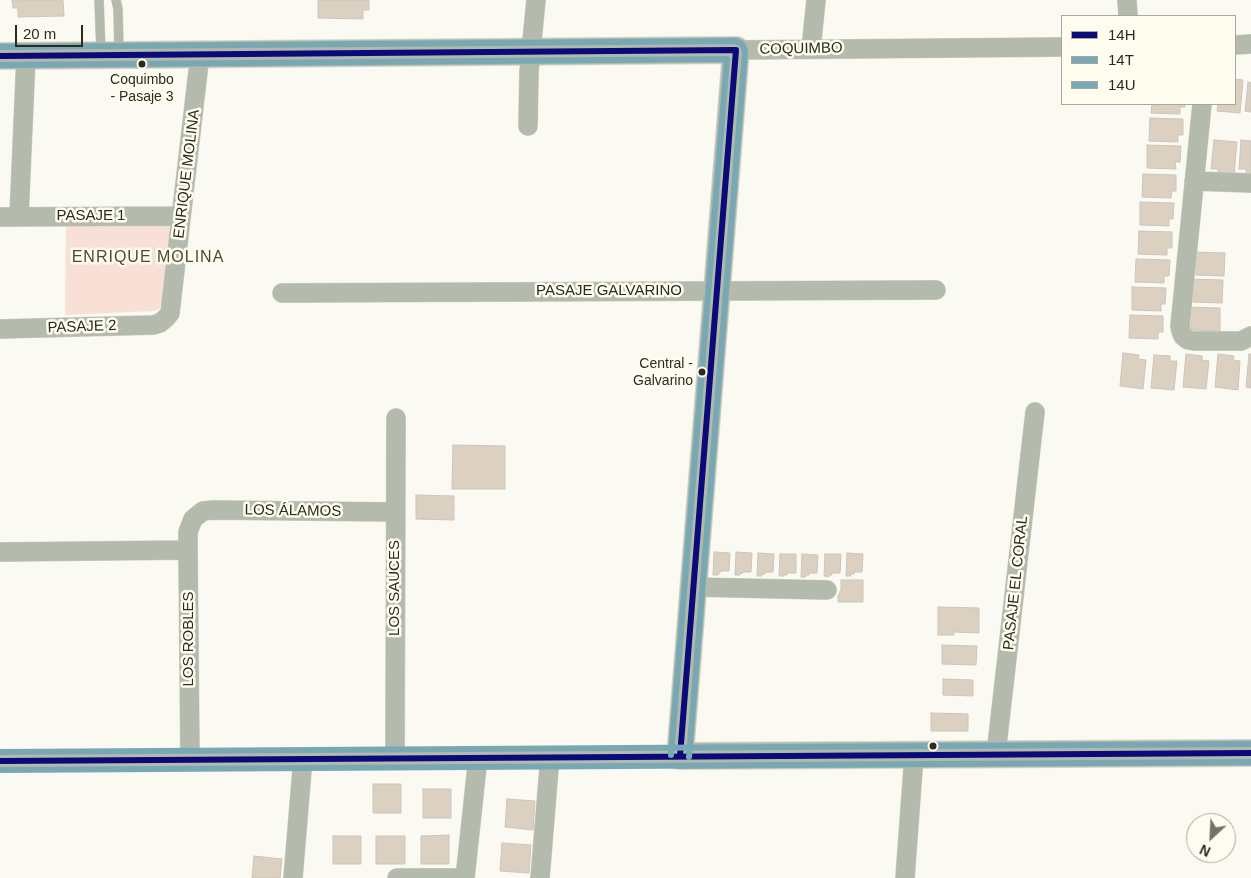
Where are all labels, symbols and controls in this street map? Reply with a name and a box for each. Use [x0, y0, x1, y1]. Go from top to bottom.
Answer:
scale bar [18, 15, 85, 47]
legend [1061, 15, 1236, 105]
text: 20 m [23, 25, 56, 42]
text: 14H [1108, 26, 1136, 43]
street label: COQUIMBO [759, 39, 843, 59]
text: 14T [1108, 51, 1134, 68]
marker: Coquimbo - Pasaje 3 [137, 59, 147, 69]
place label: Coquimbo - Pasaje 3 [110, 72, 174, 104]
text: 14U [1108, 76, 1136, 93]
street label: ENRIQUE MOLINA [170, 108, 204, 240]
street label: PASAJE 1 [57, 207, 125, 225]
district label: ENRIQUE MOLINA [70, 248, 226, 268]
street label: PASAJE GALVARINO [536, 282, 682, 300]
street label: PASAJE 2 [47, 317, 117, 337]
place label: Central - Galvarino [633, 356, 693, 388]
marker: Central - Galvarino [697, 367, 707, 377]
street label: LOS ÁLAMOS [244, 501, 342, 521]
street label: PASAJE EL CORAL [1000, 515, 1032, 651]
street label: LOS SAUCES [386, 540, 404, 636]
street label: LOS ROBLES [180, 591, 198, 687]
unlabelled marker [928, 741, 938, 751]
north arrow [1186, 813, 1236, 863]
text: N [1197, 841, 1213, 860]

